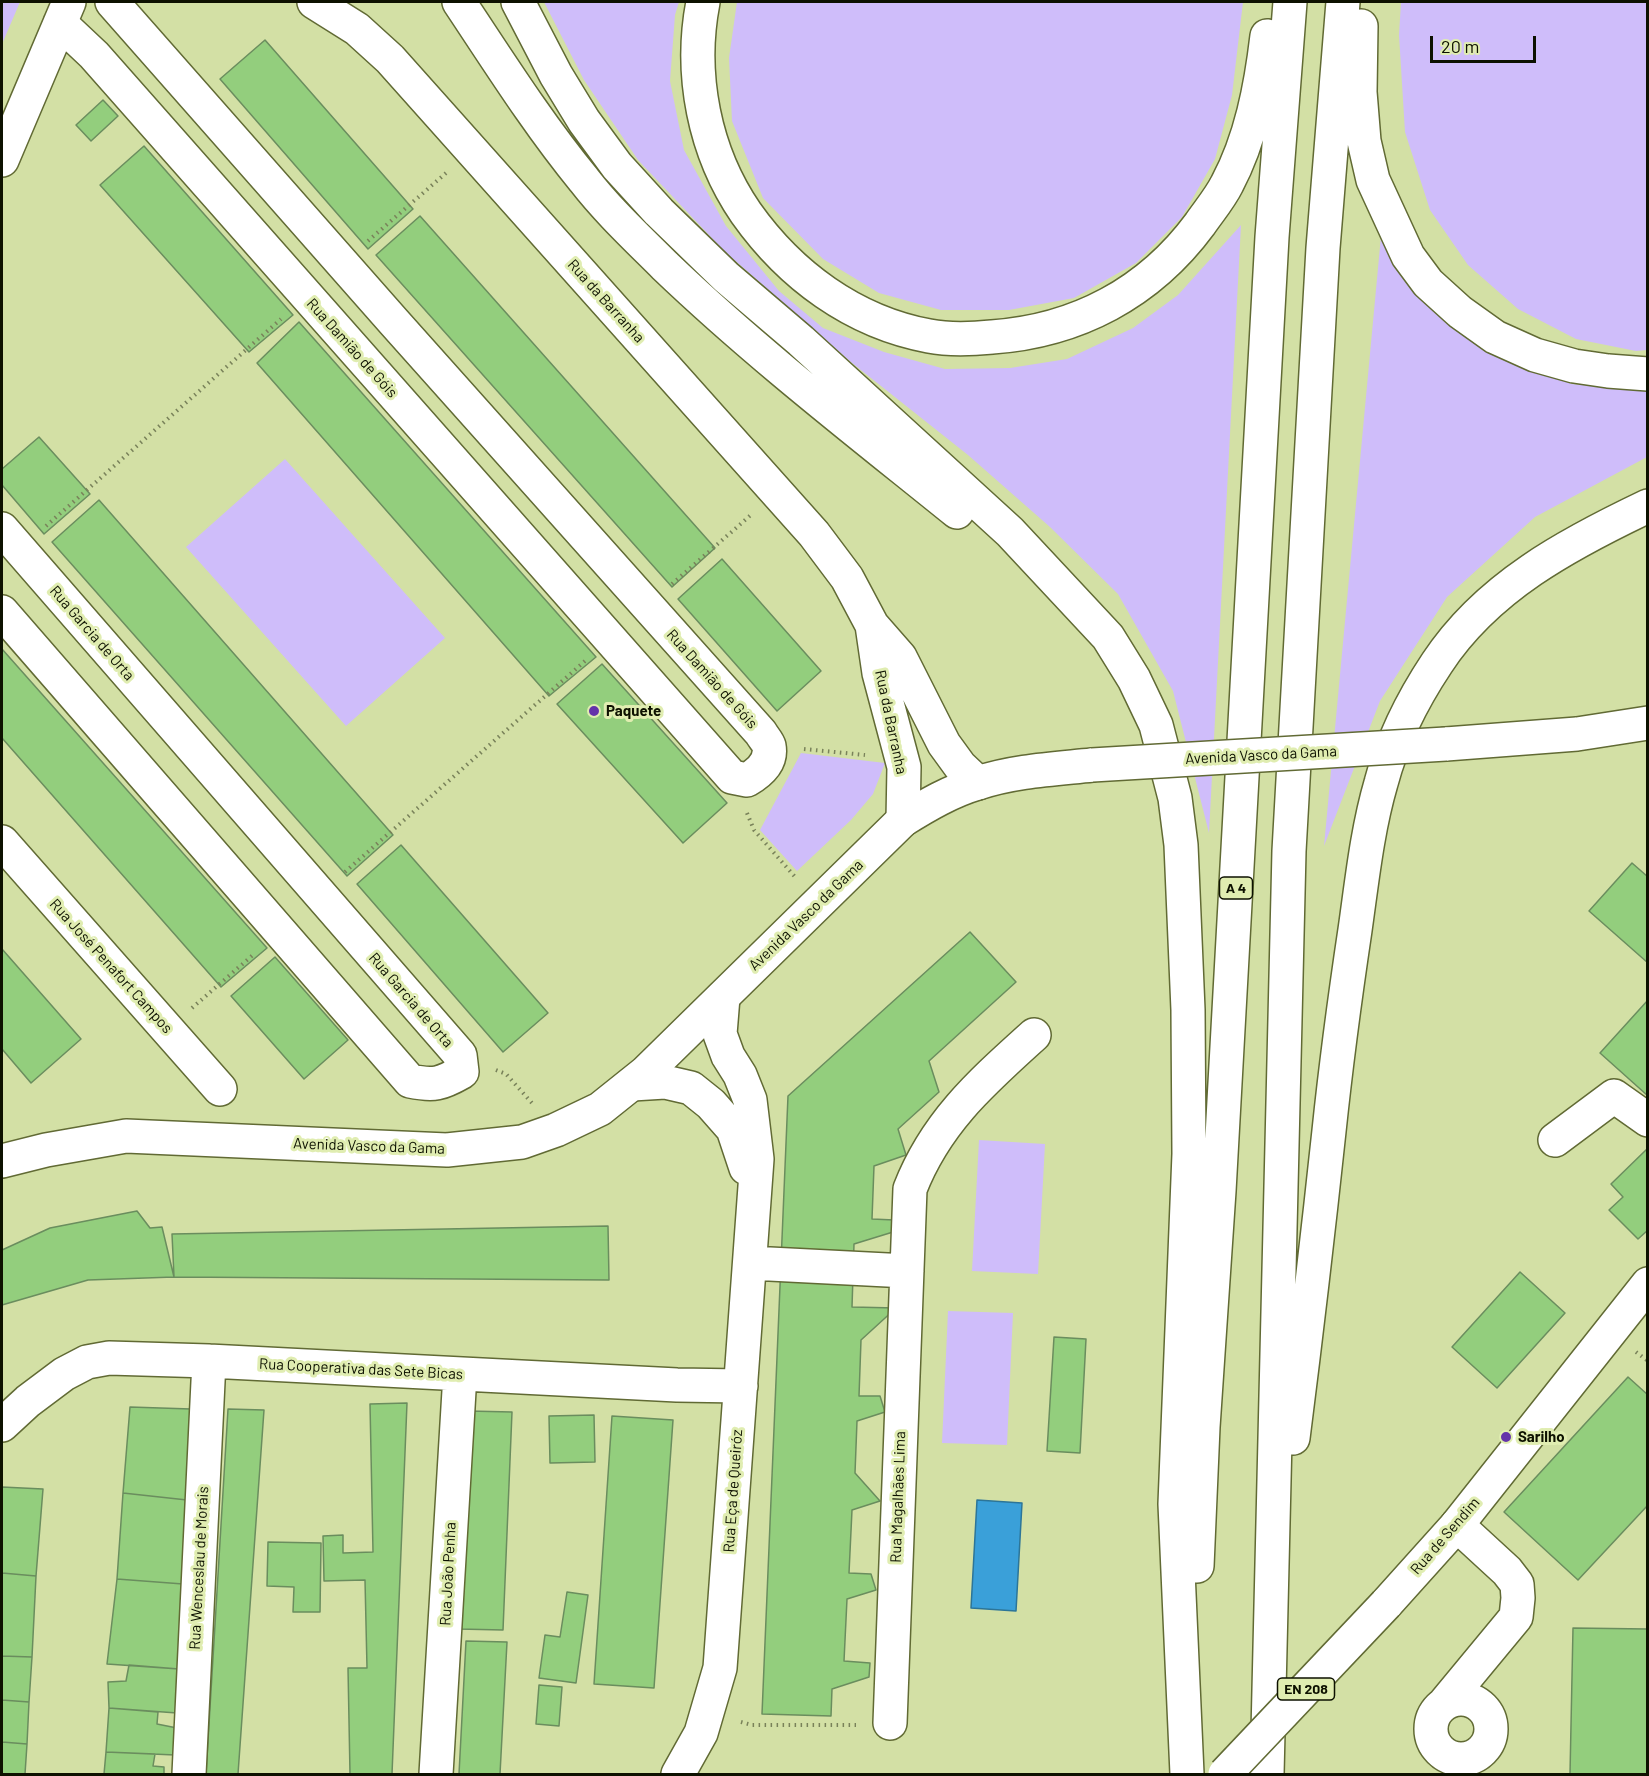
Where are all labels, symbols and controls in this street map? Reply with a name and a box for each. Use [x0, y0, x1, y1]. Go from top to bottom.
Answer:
scale bar [1433, 24, 1540, 62]
text: 20 m [1441, 35, 1479, 57]
street label: Rua da Barranha [564, 256, 648, 346]
street label: Rua Damião de Góis [303, 295, 401, 401]
street label: Rua Garcia de Orta [46, 582, 138, 684]
street label: Rua Damião de Góis [663, 626, 761, 732]
street label: Rua da Barranha [871, 668, 911, 776]
place label: Paquete [606, 702, 661, 720]
marker: Paquete [587, 704, 601, 718]
street label: Avenida Vasco da Gama [1185, 742, 1337, 768]
street label: Avenida Vasco da Gama [745, 856, 867, 974]
road number: A 4 [1220, 877, 1252, 899]
street label: Rua José Penafort Campos [46, 895, 176, 1037]
street label: Rua Garcia de Orta [365, 949, 457, 1051]
street label: Avenida Vasco da Gama [293, 1134, 445, 1158]
street label: Rua Cooperativa das Sete Bicas [259, 1355, 463, 1383]
place label: Sarilho [1518, 1428, 1565, 1446]
street label: Rua Eça de Queiróz [720, 1429, 746, 1553]
marker: Sarilho [1499, 1430, 1513, 1444]
street label: Rua Magalhães Lima [887, 1431, 909, 1563]
street label: Rua Wenceslau de Morais [186, 1486, 212, 1650]
street label: Rua de Sendim [1407, 1494, 1483, 1578]
street label: Rua João Penha [436, 1522, 460, 1626]
road number: EN 208 [1278, 1678, 1334, 1700]

